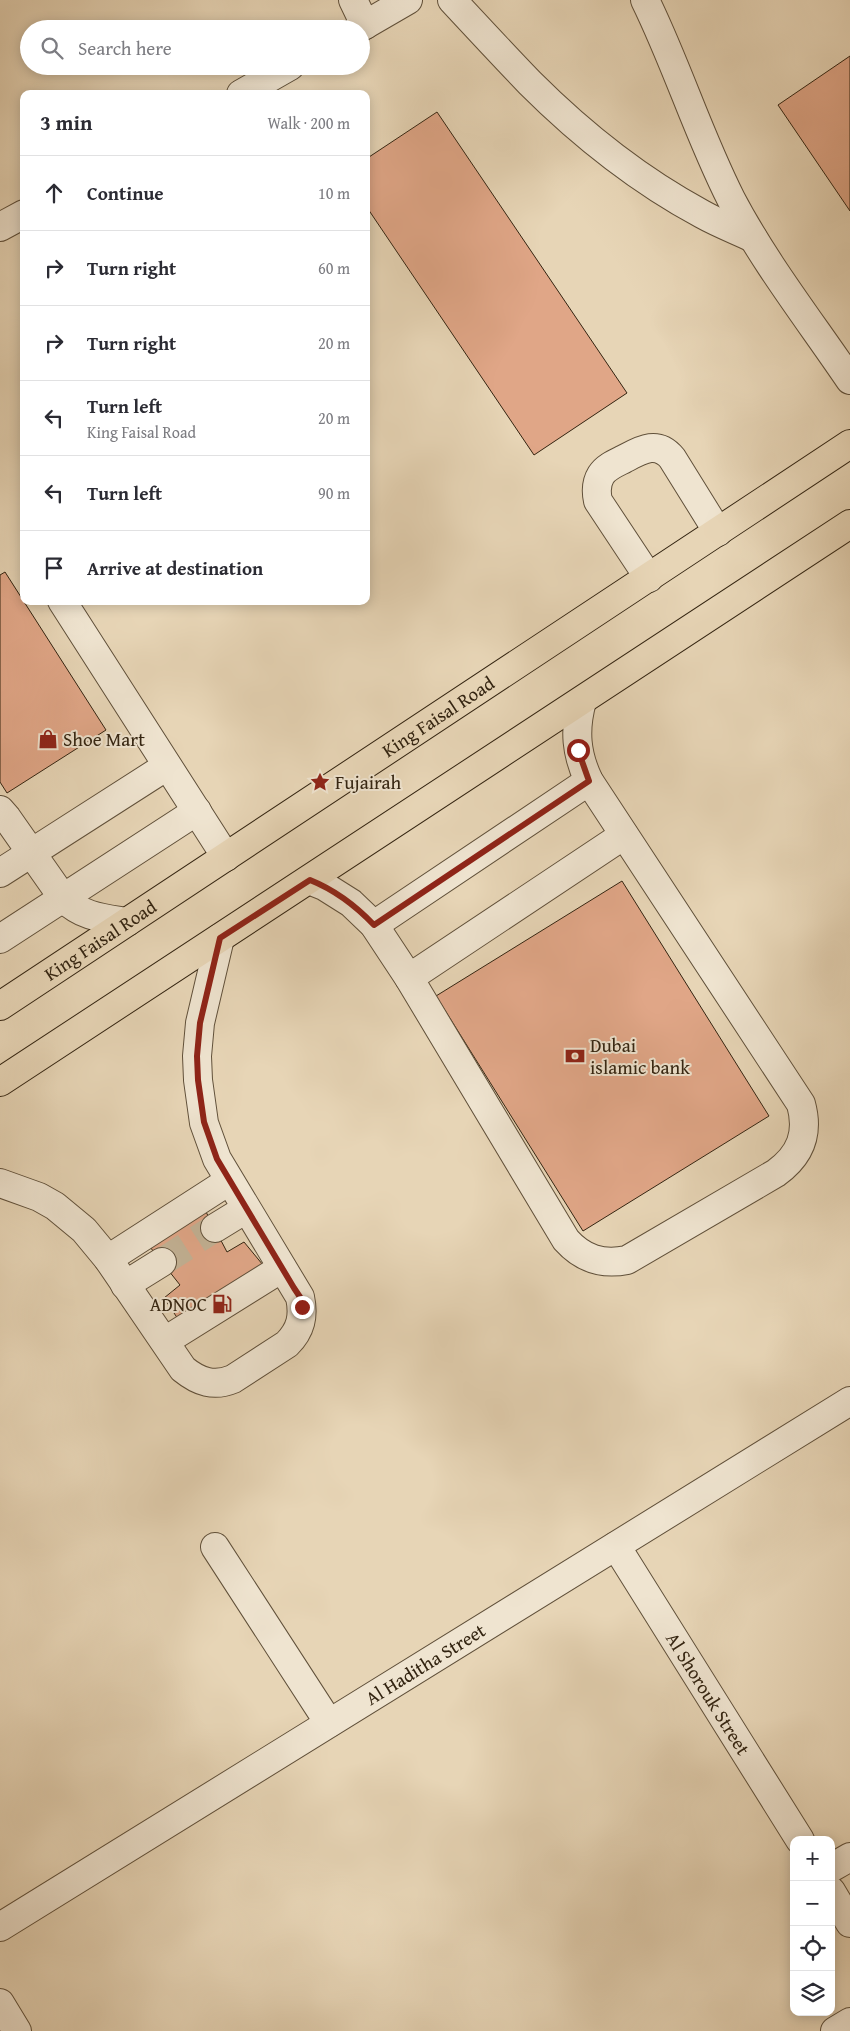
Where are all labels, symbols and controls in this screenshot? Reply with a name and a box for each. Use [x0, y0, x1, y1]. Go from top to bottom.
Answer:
search box [20, 20, 370, 75]
icon: search [38, 34, 66, 62]
text: Search here [78, 34, 172, 62]
text: 3 min [40, 107, 92, 138]
text: Walk · 200 m [267, 111, 350, 135]
icon: ahead [40, 179, 68, 207]
text: Continue [87, 179, 164, 207]
text: 10 m [318, 181, 350, 205]
icon: right [40, 254, 68, 282]
text: Turn right [87, 254, 176, 282]
text: 60 m [318, 256, 350, 280]
icon: right [40, 329, 68, 357]
text: Turn right [87, 329, 176, 357]
text: 20 m [318, 331, 350, 355]
text: Turn left [87, 392, 162, 420]
icon: left [40, 404, 68, 432]
text: 20 m [318, 406, 350, 430]
text: King Faisal Road [87, 420, 196, 444]
icon: left [40, 479, 68, 507]
text: Turn left [87, 479, 162, 507]
text: 90 m [318, 481, 350, 505]
icon: arrive [40, 554, 68, 582]
text: Arrive at destination [87, 554, 263, 582]
street label: King Faisal Road [376, 669, 500, 764]
place label: Shoe Mart [63, 725, 145, 753]
shop icon: Shoe Mart [37, 728, 59, 750]
route start [567, 739, 590, 762]
place label: Fujairah [335, 768, 402, 796]
place icon: Fujairah [309, 771, 331, 793]
street label: King Faisal Road [38, 892, 163, 987]
place label: Dubai islamic bank [590, 1031, 690, 1081]
bank icon: Dubai islamic bank [564, 1045, 586, 1067]
place label: ADNOC [150, 1290, 207, 1318]
fuel station icon: ADNOC [211, 1293, 233, 1315]
route end [291, 1296, 314, 1319]
street label: Al Haditha Street [360, 1616, 491, 1712]
street label: Al Shorouk Street [659, 1627, 758, 1761]
map controls [790, 1836, 835, 2016]
button: + [790, 1836, 835, 1881]
button: − [790, 1881, 835, 1926]
button: locate [790, 1926, 835, 1971]
button: layers [790, 1971, 835, 2016]

